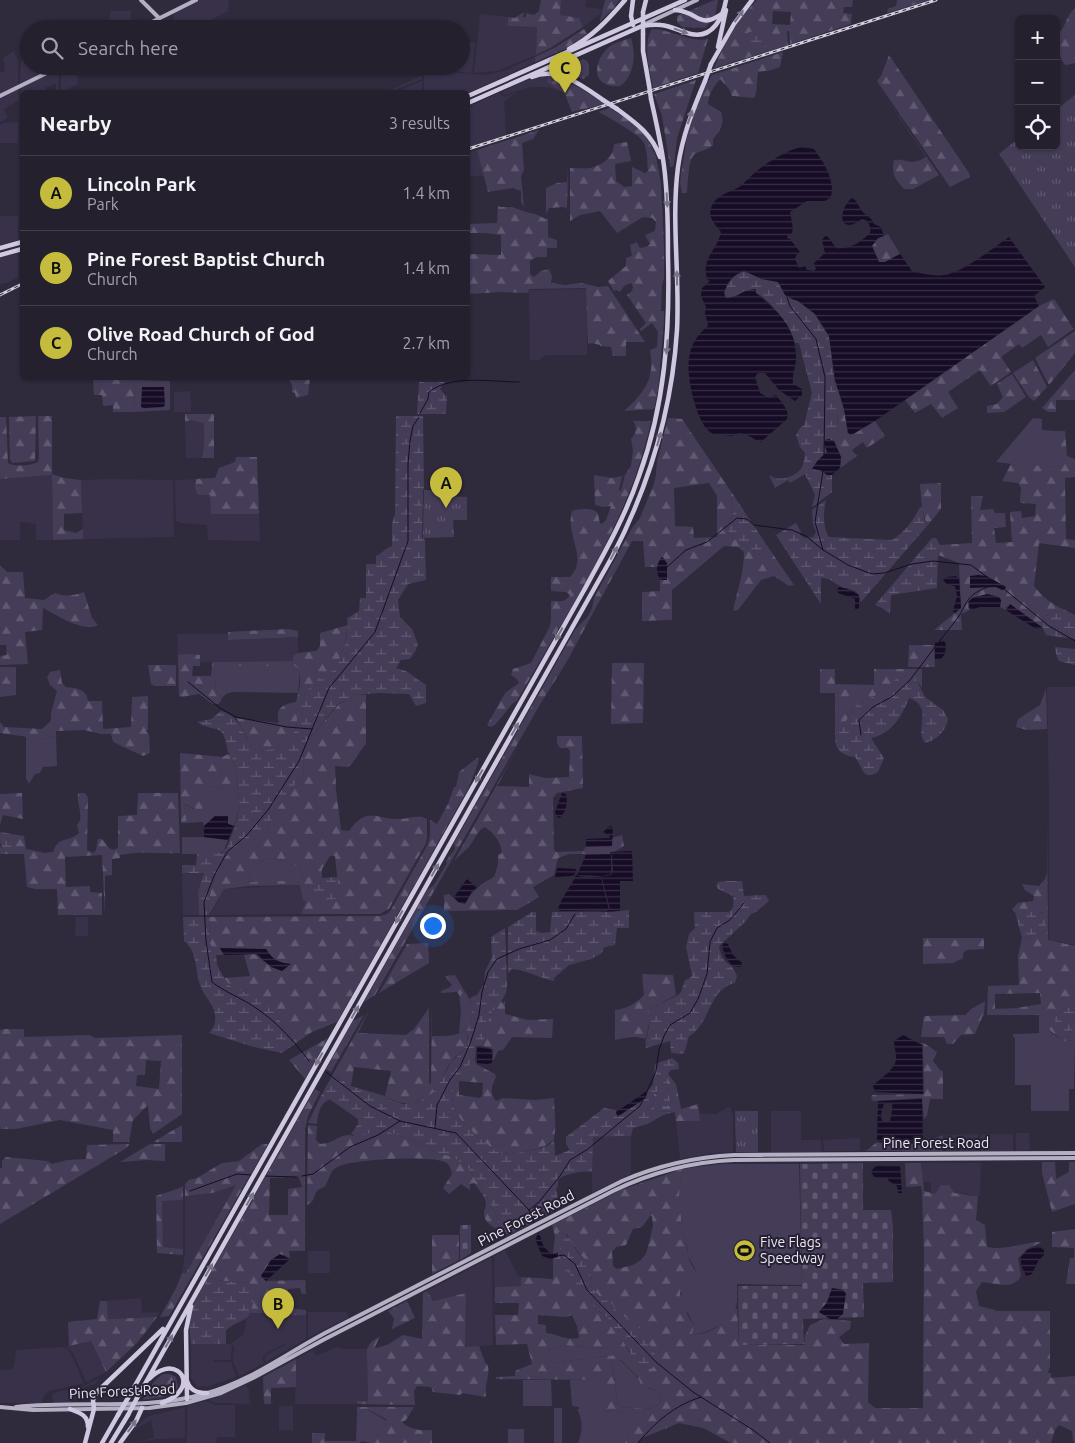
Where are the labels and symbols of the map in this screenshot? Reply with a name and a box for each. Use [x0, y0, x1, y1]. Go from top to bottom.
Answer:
one-way arrow [734, 9, 744, 23]
one-way arrow [674, 28, 689, 35]
pin: C [549, 52, 581, 93]
one-way arrow [687, 110, 694, 125]
one-way arrow [663, 193, 671, 209]
one-way arrow [673, 270, 681, 286]
one-way arrow [663, 339, 671, 355]
one-way arrow [655, 432, 663, 447]
pin: A [430, 467, 462, 508]
one-way arrow [610, 546, 618, 560]
one-way arrow [554, 628, 563, 641]
one-way arrow [511, 721, 519, 736]
one-way arrow [475, 768, 483, 783]
one-way arrow [431, 864, 440, 877]
one-way arrow [395, 910, 403, 925]
your location [420, 913, 446, 939]
one-way arrow [351, 1005, 360, 1018]
one-way arrow [315, 1051, 323, 1066]
street label: Pine Forest Road [883, 1135, 989, 1151]
street label: Pine Forest Road [475, 1187, 577, 1249]
one-way arrow [245, 1192, 254, 1206]
place label: Five Flags Speedway [760, 1234, 824, 1266]
sports icon: Five Flags Speedway [732, 1238, 756, 1262]
one-way arrow [205, 1264, 214, 1277]
pin: B [262, 1288, 294, 1329]
one-way arrow [164, 1335, 173, 1348]
street label: Pine Forest Road [68, 1380, 176, 1402]
one-way arrow [127, 1420, 137, 1433]

